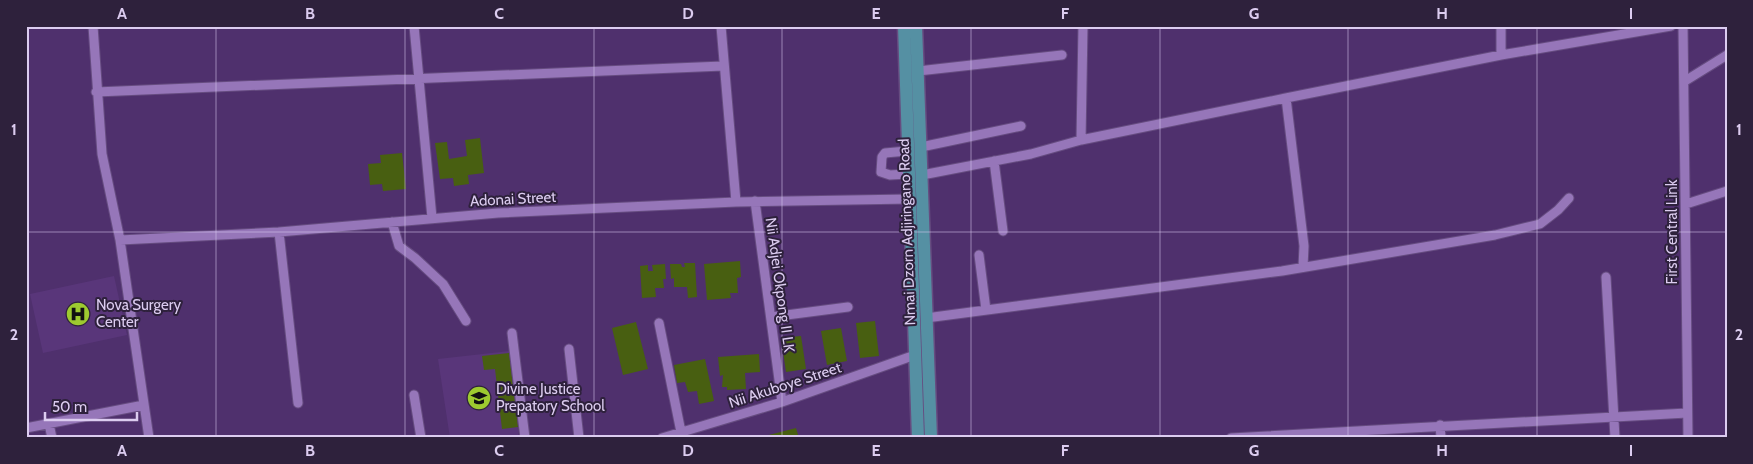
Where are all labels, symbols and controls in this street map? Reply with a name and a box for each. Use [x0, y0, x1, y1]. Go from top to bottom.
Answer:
text: A [117, 4, 127, 23]
text: B [305, 4, 315, 23]
text: C [494, 4, 504, 23]
text: D [682, 4, 694, 23]
text: E [871, 4, 881, 23]
text: F [1061, 4, 1070, 23]
text: G [1249, 4, 1259, 23]
text: H [1436, 4, 1448, 23]
text: I [1629, 4, 1633, 23]
text: 1 [11, 120, 17, 139]
text: 1 [1736, 120, 1742, 139]
street label: Nmai Dzorn Adjiringano Road [895, 138, 919, 326]
street label: First Central Link [1663, 179, 1681, 284]
street label: Adonai Street [469, 188, 557, 210]
street label: Nii Adjei Okpong II LK [762, 216, 798, 354]
place label: Nova Surgery Center [96, 296, 181, 331]
hospital icon: Nova Surgery Center [65, 301, 91, 327]
text: 2 [10, 325, 18, 344]
text: 2 [1735, 325, 1743, 344]
street label: Nii Akuboye Street [726, 358, 844, 412]
place label: Divine Justice Prepatory School [496, 380, 605, 415]
school or university icon: Divine Justice Prepatory School [466, 385, 492, 411]
scale bar [45, 389, 138, 421]
text: 50 m [52, 398, 87, 416]
text: A [117, 441, 127, 460]
text: B [305, 441, 315, 460]
text: C [494, 441, 504, 460]
text: D [682, 441, 694, 460]
text: E [871, 441, 881, 460]
text: F [1061, 441, 1070, 460]
text: G [1249, 441, 1259, 460]
text: H [1436, 441, 1448, 460]
text: I [1629, 441, 1633, 460]

